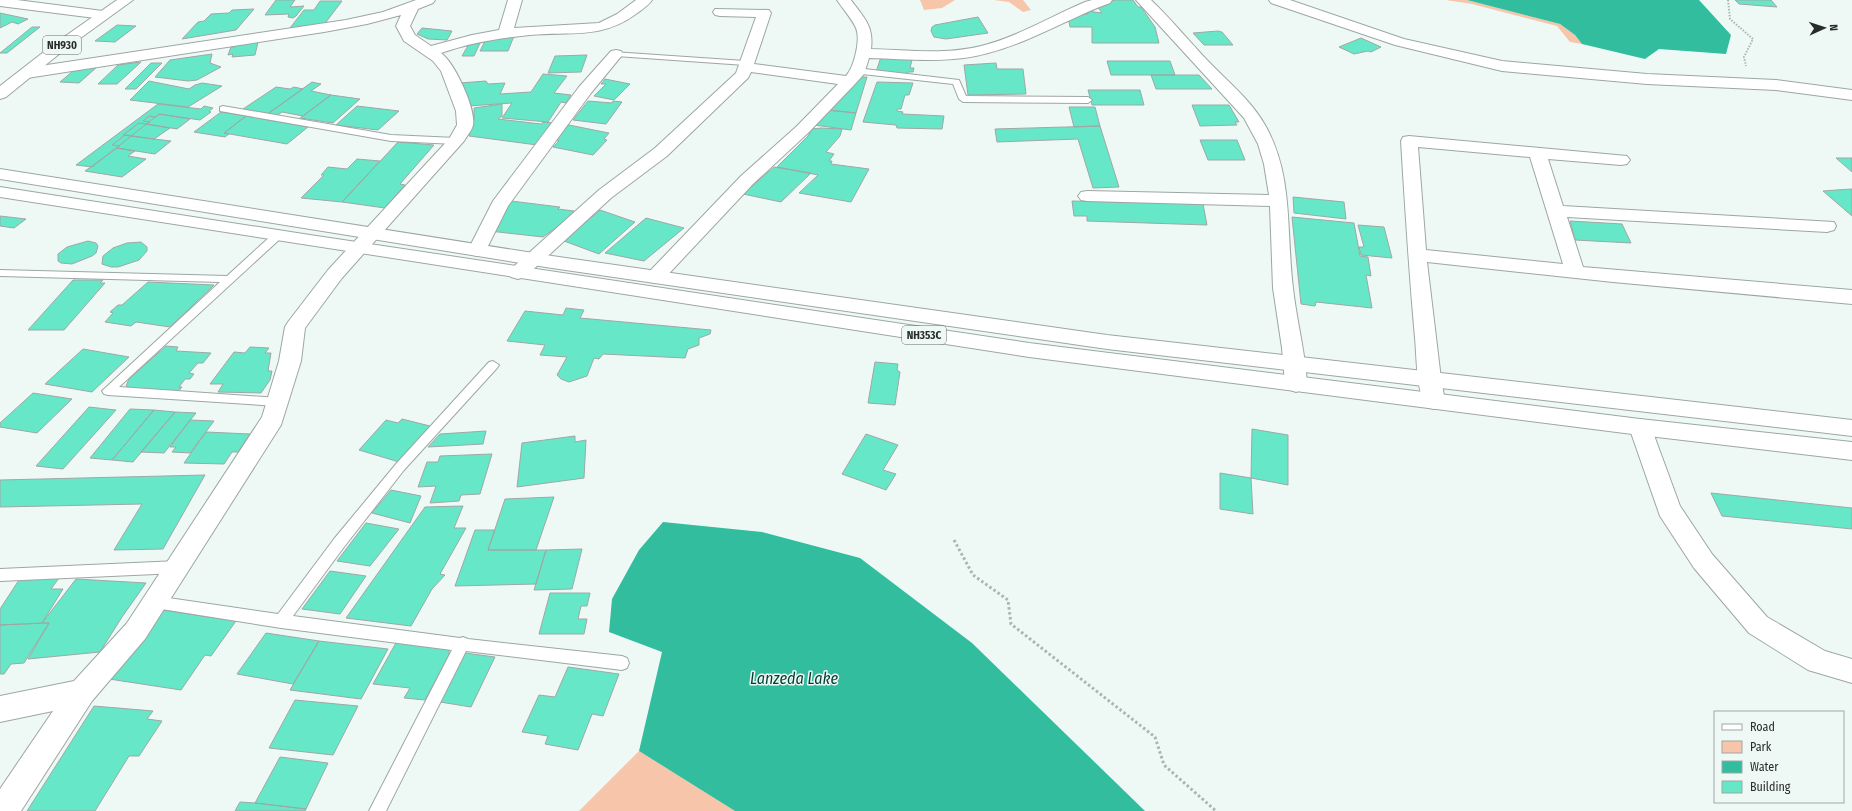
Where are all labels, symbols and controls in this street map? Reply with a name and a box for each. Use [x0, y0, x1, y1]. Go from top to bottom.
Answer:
north arrow [1804, 8, 1844, 48]
text: N [1827, 24, 1840, 31]
road number: NH930 [43, 36, 81, 54]
road number: NH353C [902, 326, 946, 344]
water label: Lanzeda Lake [750, 669, 838, 688]
legend [1714, 711, 1844, 803]
text: Road [1750, 720, 1775, 734]
text: Park [1750, 740, 1772, 754]
text: Water [1750, 760, 1779, 774]
text: Building [1750, 780, 1791, 794]

